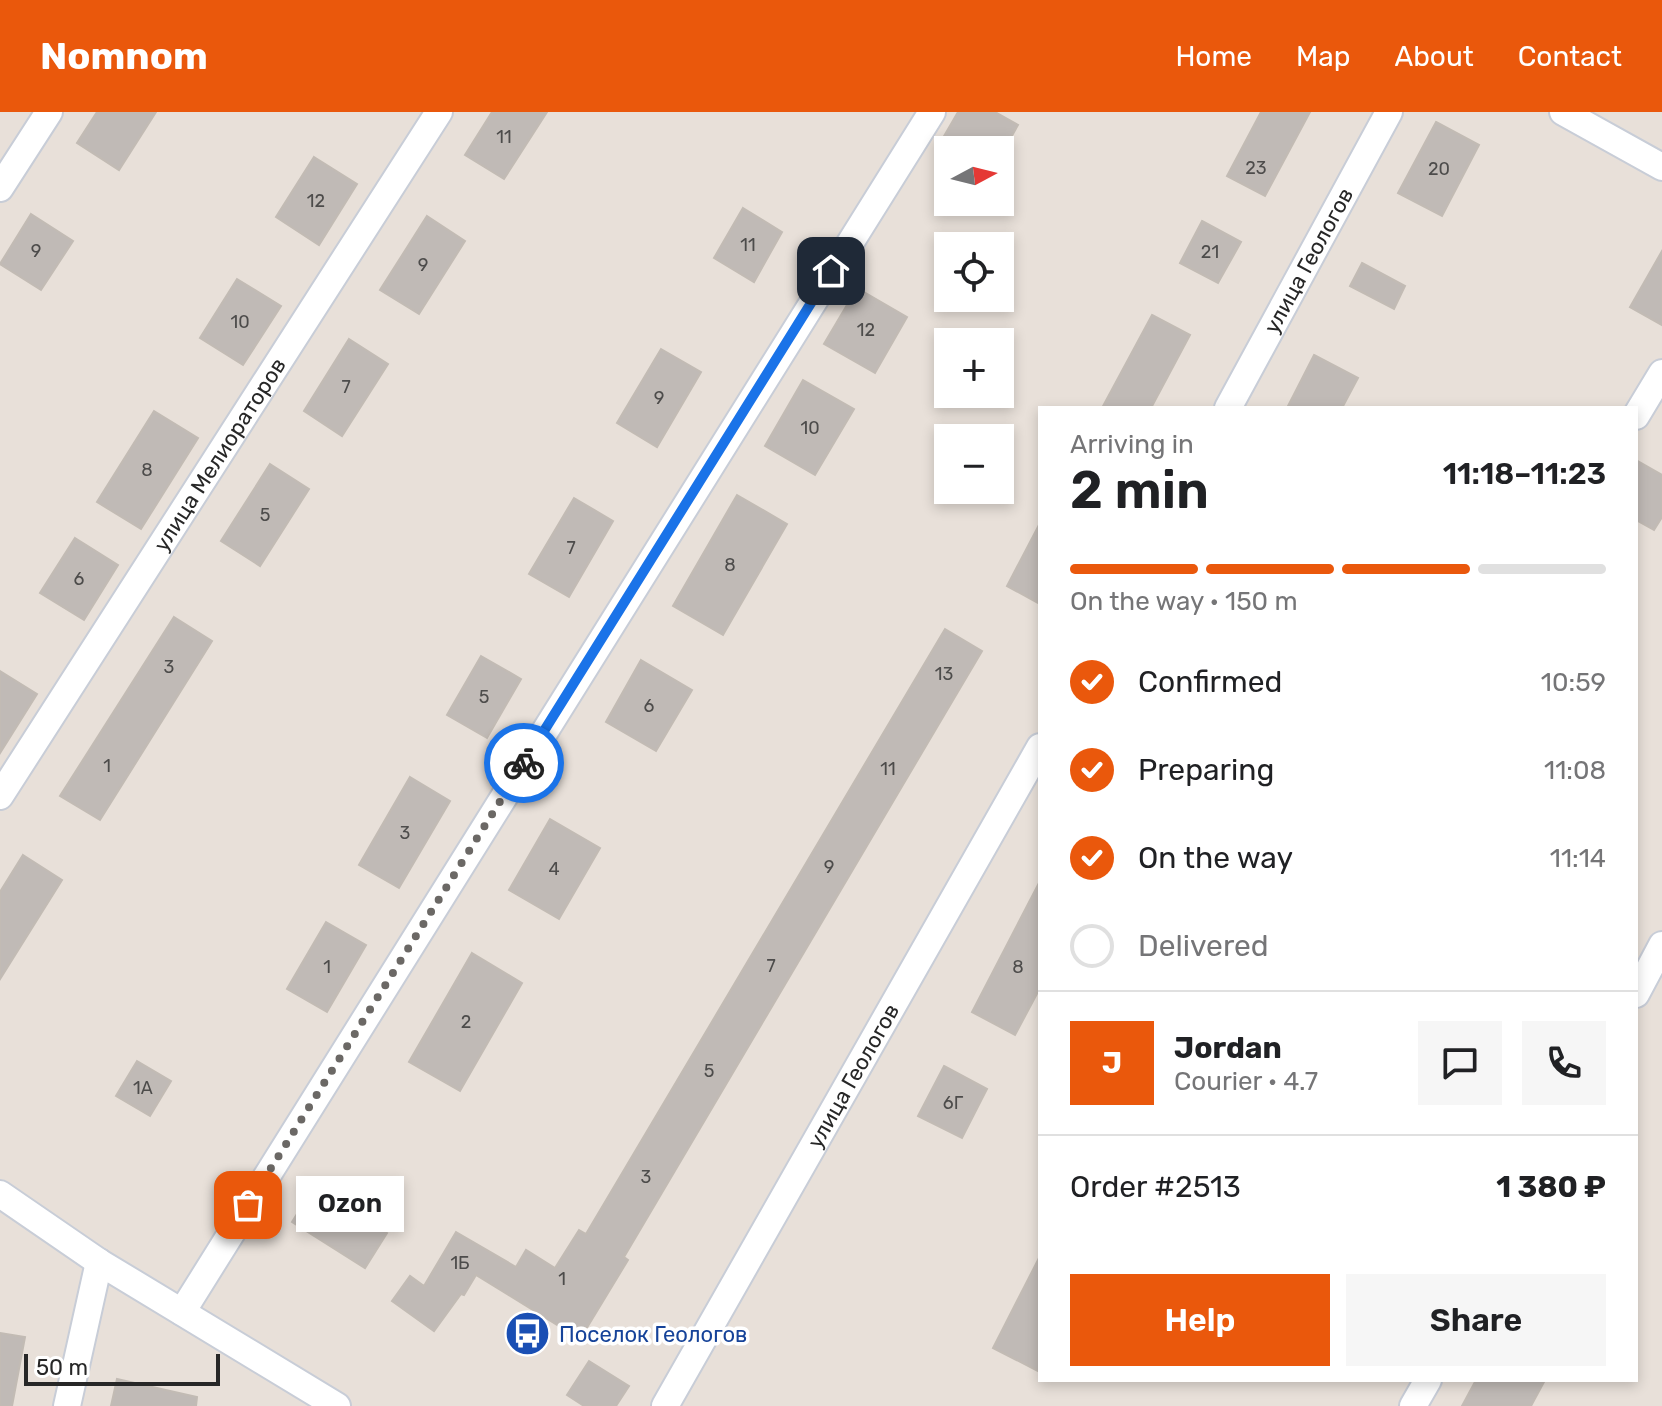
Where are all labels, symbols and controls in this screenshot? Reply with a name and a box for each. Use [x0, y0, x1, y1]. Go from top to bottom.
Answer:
text: Nomnom [40, 33, 208, 79]
text: Home [1175, 40, 1252, 73]
text: Map [1296, 40, 1350, 73]
text: About [1394, 40, 1474, 73]
text: Contact [1518, 40, 1622, 73]
house number: 11 [496, 126, 512, 148]
north arrow [934, 136, 1014, 216]
map controls [934, 136, 1014, 504]
house number: 23 [1245, 157, 1267, 179]
house number: 20 [1428, 158, 1450, 180]
street label: улица Геологов [1258, 183, 1359, 338]
house number: 12 [307, 190, 325, 212]
button: locate [934, 232, 1014, 312]
house number: 11 [740, 234, 756, 256]
pin [797, 237, 865, 305]
house number: 9 [31, 240, 41, 262]
house number: 21 [1201, 241, 1219, 263]
icon: home [809, 249, 853, 293]
house number: 9 [418, 254, 428, 276]
house number: 10 [230, 311, 250, 333]
house number: 12 [857, 319, 875, 341]
button: + [934, 328, 1014, 408]
street label: улица Мелиораторов [148, 353, 292, 556]
house number: 7 [341, 376, 351, 398]
house number: 9 [654, 387, 664, 409]
house number: 10 [800, 417, 820, 439]
button: − [934, 424, 1014, 504]
text: Arriving in [1070, 429, 1194, 460]
text: 11:18–11:23 [1443, 456, 1606, 492]
house number: 8 [141, 459, 153, 481]
text: 2 min [1070, 459, 1209, 521]
house number: 5 [260, 504, 270, 526]
house number: 7 [566, 537, 576, 559]
house number: 8 [724, 554, 736, 576]
house number: 6 [74, 568, 85, 590]
text: On the way · 150 m [1070, 586, 1298, 617]
house number: 3 [164, 656, 174, 678]
icon: check [1070, 660, 1114, 704]
house number: 13 [935, 663, 953, 685]
text: Confirmed [1138, 664, 1282, 700]
text: 10:59 [1541, 667, 1606, 698]
house number: 5 [479, 686, 489, 708]
house number: 6 [644, 695, 655, 717]
courier [484, 723, 564, 803]
icon: bike [502, 741, 546, 785]
icon: check [1070, 748, 1114, 792]
text: Preparing [1138, 752, 1274, 788]
house number: 1 [103, 755, 111, 777]
text: 11:08 [1544, 755, 1606, 786]
house number: 11 [880, 758, 896, 780]
house number: 3 [400, 822, 410, 844]
icon: check [1070, 836, 1114, 880]
text: On the way [1138, 840, 1293, 876]
text: 11:14 [1550, 843, 1606, 874]
house number: 9 [824, 856, 834, 878]
house number: 4 [548, 858, 560, 880]
text: Delivered [1138, 928, 1269, 964]
house number: 7 [766, 955, 776, 977]
house number: 1 [323, 956, 331, 978]
house number: 8 [1012, 956, 1024, 978]
street label: улица Геологов [802, 999, 905, 1153]
house number: 2 [461, 1011, 471, 1033]
button: chat [1418, 1021, 1502, 1105]
button: phone [1522, 1021, 1606, 1105]
text: Jordan [1174, 1030, 1282, 1066]
text: J [1102, 1045, 1122, 1081]
house number: 5 [704, 1060, 714, 1082]
text: Courier · 4.7 [1174, 1066, 1318, 1097]
house number: 1А [133, 1077, 153, 1099]
house number: 6Г [943, 1092, 964, 1114]
house number: 3 [641, 1166, 651, 1188]
text: Order #2513 [1070, 1169, 1241, 1205]
text: 1 380 ₽ [1496, 1169, 1606, 1205]
pin [214, 1171, 282, 1239]
callout: Ozon [296, 1177, 404, 1233]
icon: bag [226, 1183, 270, 1227]
text: Ozon [318, 1188, 382, 1219]
house number: 1Б [450, 1252, 470, 1274]
house number: 1 [558, 1268, 566, 1290]
button: Help [1070, 1274, 1330, 1366]
button: Share [1346, 1274, 1606, 1366]
bus stop icon: Поселок Геологов [504, 1310, 552, 1358]
place label: Поселок Геологов [559, 1321, 747, 1348]
scale bar [24, 1350, 220, 1386]
text: 50 m [36, 1354, 88, 1381]

